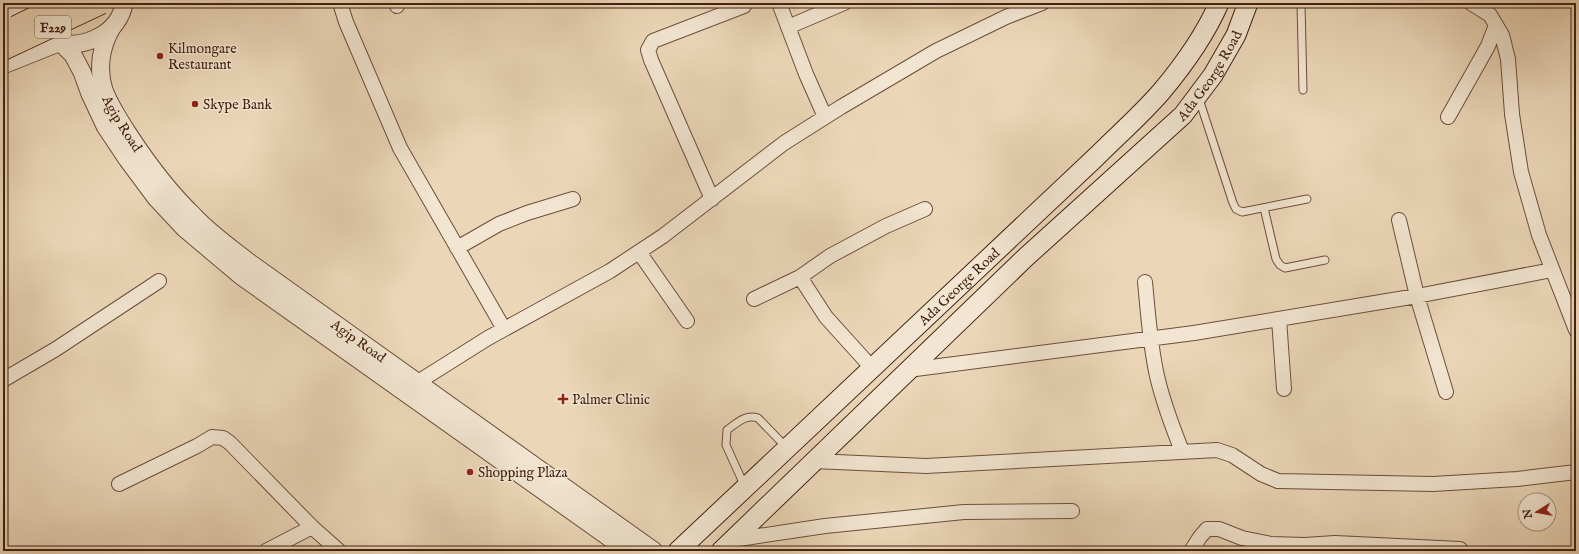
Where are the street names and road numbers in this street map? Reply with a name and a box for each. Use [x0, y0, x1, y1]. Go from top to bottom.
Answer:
road number: F229 [35, 16, 71, 38]
street label: Ada George Road [1173, 28, 1247, 126]
street label: Agip Road [97, 92, 146, 156]
street label: Ada George Road [914, 244, 1004, 330]
street label: Agip Road [326, 315, 389, 367]

